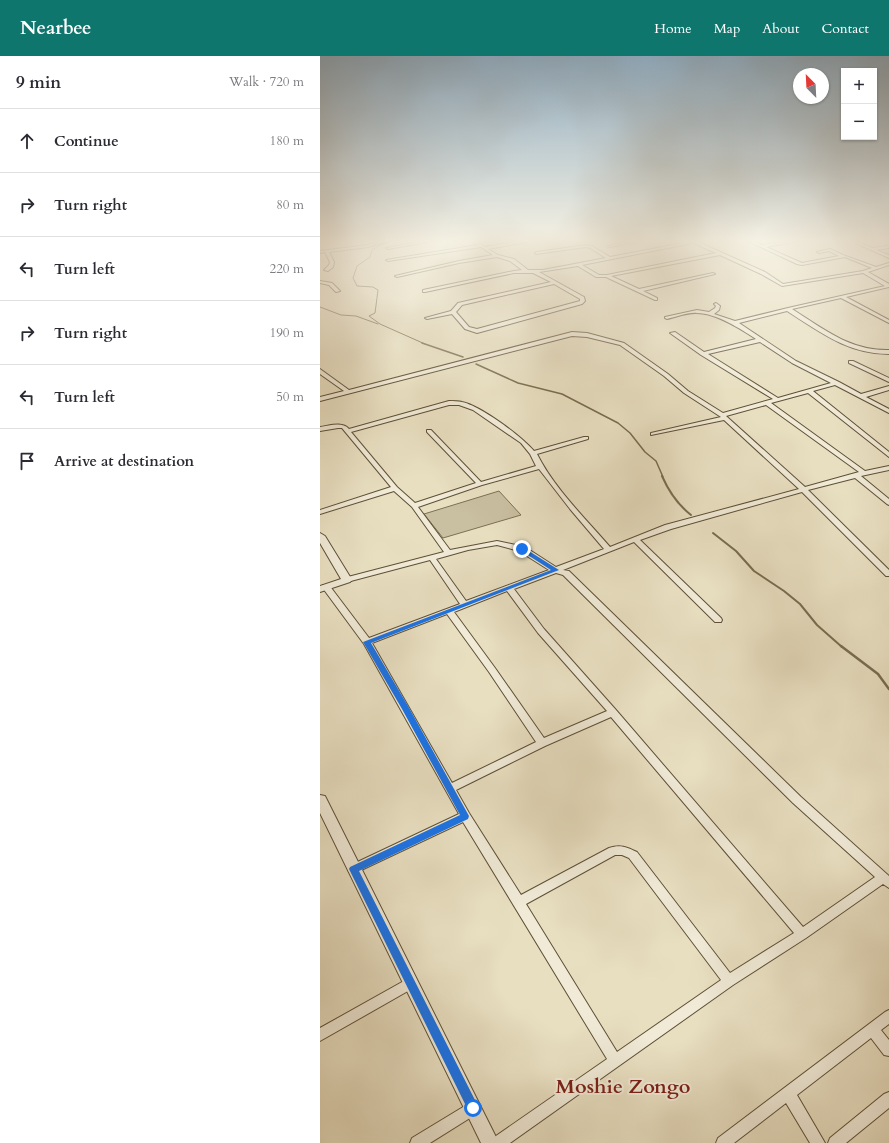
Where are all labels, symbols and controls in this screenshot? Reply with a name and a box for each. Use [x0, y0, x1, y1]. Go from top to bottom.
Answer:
text: Nearbee [20, 15, 91, 41]
text: Home [654, 19, 692, 38]
text: Map [714, 19, 740, 38]
text: About [762, 19, 799, 38]
text: Contact [821, 19, 869, 38]
north arrow [793, 68, 829, 104]
map controls [841, 68, 877, 140]
button: + [841, 68, 877, 104]
text: 9 min [16, 71, 61, 94]
text: Walk · 720 m [229, 73, 304, 91]
button: − [841, 104, 877, 140]
icon: ahead [16, 130, 38, 152]
text: Continue [54, 131, 119, 151]
text: 180 m [270, 132, 304, 150]
icon: right [16, 194, 38, 216]
text: Turn right [54, 195, 127, 215]
text: 80 m [276, 196, 304, 214]
icon: left [16, 258, 38, 280]
text: Turn left [54, 259, 115, 279]
text: 220 m [270, 260, 304, 278]
icon: right [16, 322, 38, 344]
text: Turn right [54, 323, 127, 343]
text: 190 m [270, 324, 304, 342]
icon: left [16, 386, 38, 408]
text: Turn left [54, 387, 115, 407]
text: 50 m [276, 388, 304, 406]
icon: arrive [16, 450, 38, 472]
text: Arrive at destination [54, 451, 194, 471]
route end [513, 540, 531, 558]
district label: Moshie Zongo [556, 1073, 690, 1100]
route start [464, 1099, 482, 1117]

